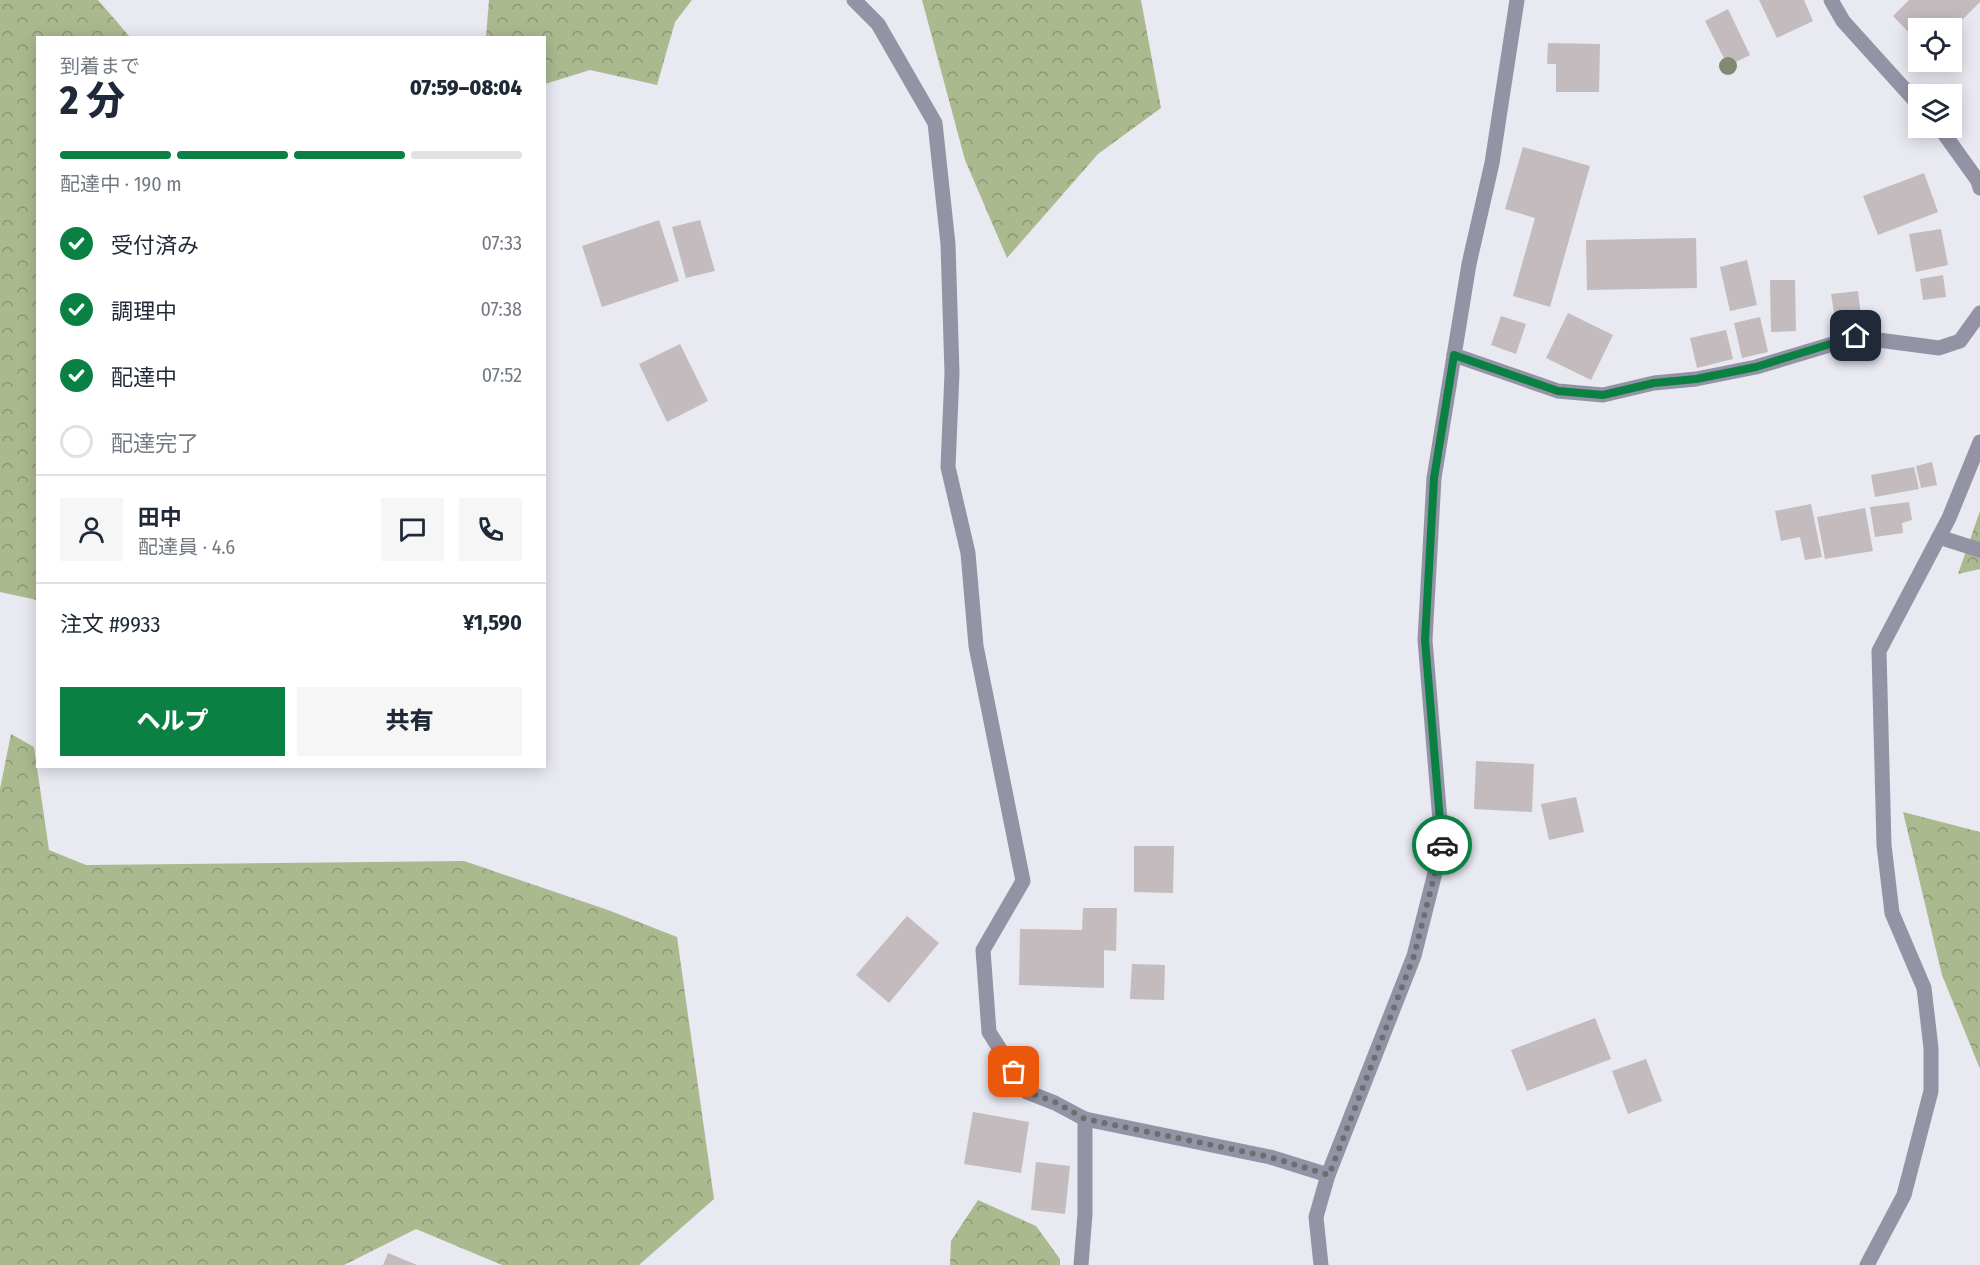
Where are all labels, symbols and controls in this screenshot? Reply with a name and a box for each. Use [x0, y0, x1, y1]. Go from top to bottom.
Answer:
map controls [1908, 18, 1962, 138]
button: locate [1908, 18, 1962, 72]
text: 到着まで [60, 54, 140, 78]
text: 07:59–08:04 [410, 74, 522, 101]
text: 2 分 [60, 78, 125, 124]
button: layers [1908, 84, 1962, 138]
text: 配達中 · 190 m [60, 172, 182, 196]
icon: check [60, 227, 93, 260]
text: 07:33 [481, 231, 522, 255]
text: 受付済み [111, 232, 199, 259]
icon: check [60, 293, 93, 326]
text: 07:38 [480, 297, 522, 321]
text: 調理中 [111, 298, 177, 325]
pin [1830, 310, 1881, 361]
icon: home [1839, 319, 1872, 352]
icon: check [60, 359, 93, 392]
text: 07:52 [482, 363, 522, 387]
text: 配達中 [111, 364, 177, 391]
text: 配達完了 [111, 430, 199, 457]
button: person [60, 498, 123, 561]
button: chat [381, 498, 444, 561]
button: phone [459, 498, 522, 561]
text: 田中 [138, 504, 182, 531]
text: 配達員 · 4.6 [138, 535, 235, 559]
text: ¥1,590 [463, 609, 522, 636]
text: 注文 #9933 [60, 611, 160, 638]
button: ヘルプ [60, 687, 285, 756]
button: 共有 [297, 687, 522, 756]
courier [1412, 815, 1472, 875]
icon: car [1426, 829, 1459, 862]
pin [988, 1046, 1039, 1097]
icon: bag [997, 1055, 1030, 1088]

